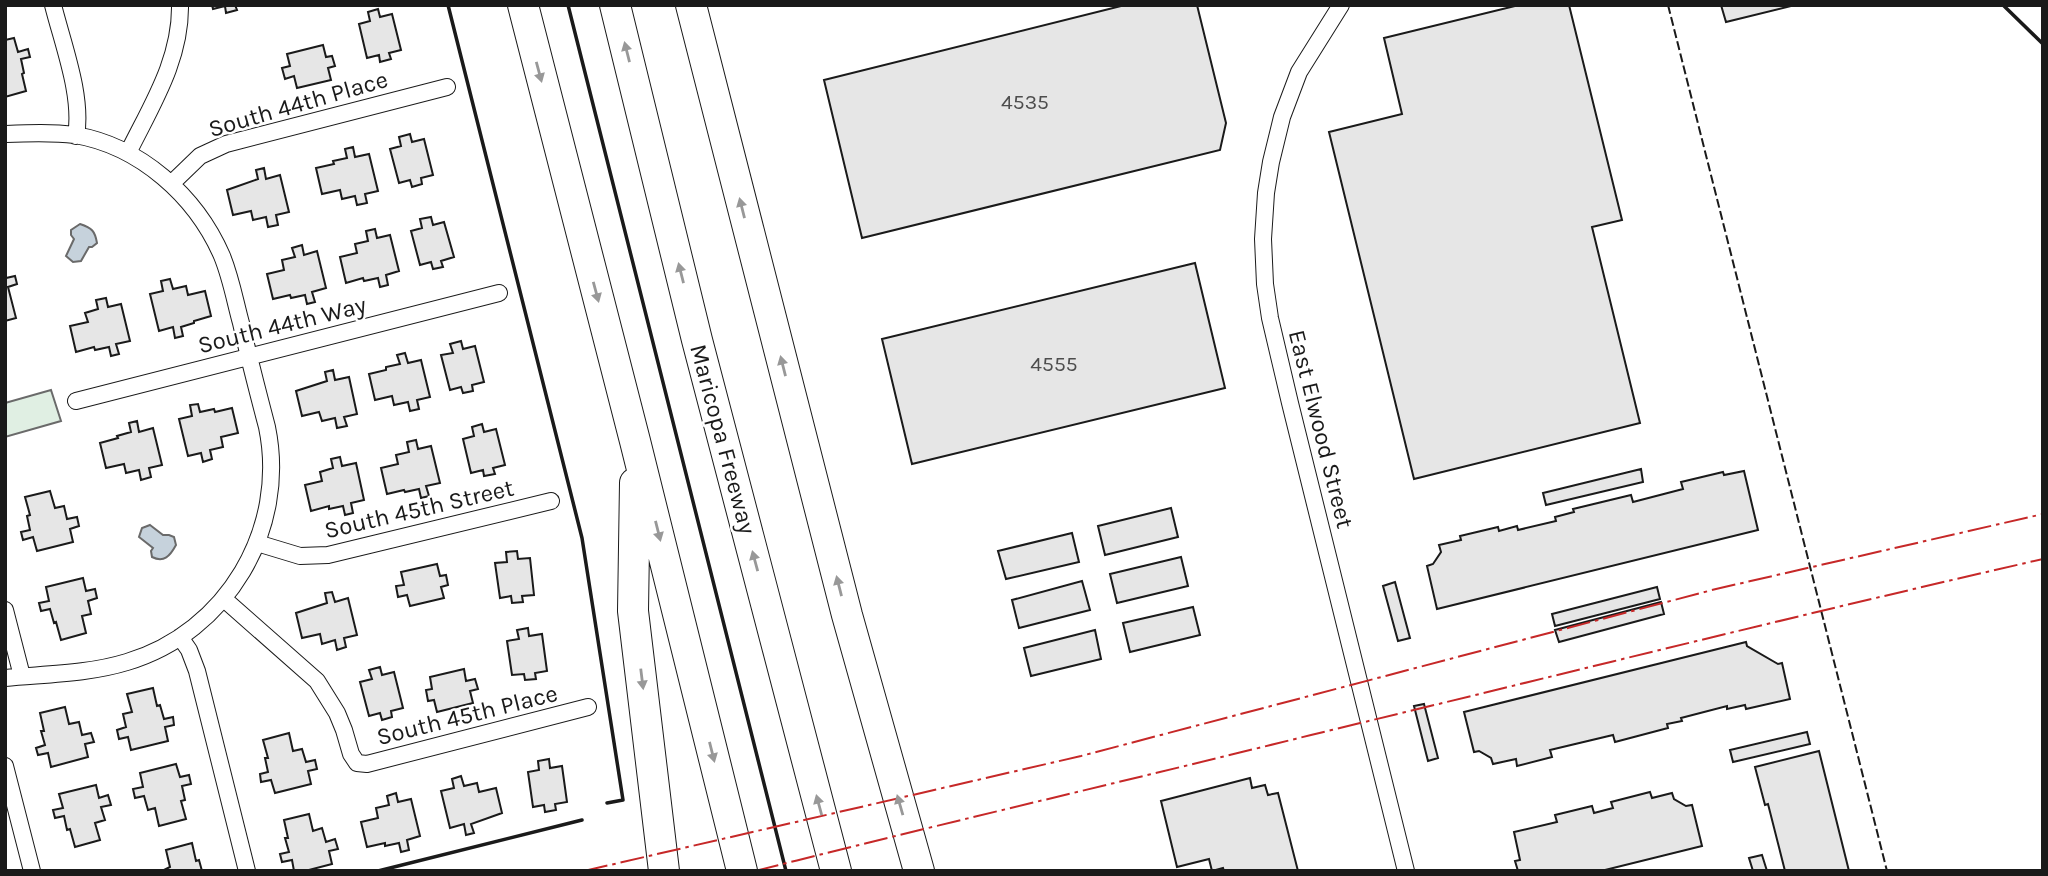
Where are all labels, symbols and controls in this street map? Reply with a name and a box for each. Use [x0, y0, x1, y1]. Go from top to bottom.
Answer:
one-way arrow [621, 41, 632, 63]
one-way arrow [534, 61, 545, 83]
street label: South 44th Place [205, 65, 391, 143]
house number: 4535 [1001, 90, 1049, 114]
one-way arrow [737, 197, 747, 218]
one-way arrow [675, 262, 686, 284]
one-way arrow [591, 281, 602, 303]
street label: South 44th Way [195, 291, 369, 359]
street label: East Elwood Street [1283, 327, 1359, 531]
street label: Maricopa Freeway [684, 341, 762, 537]
house number: 4555 [1030, 352, 1078, 376]
one-way arrow [777, 354, 788, 376]
street label: South 45th Street [322, 474, 516, 544]
one-way arrow [653, 520, 664, 542]
one-way arrow [749, 550, 760, 572]
one-way arrow [833, 575, 844, 597]
one-way arrow [636, 668, 647, 690]
street label: South 45th Place [374, 679, 560, 751]
one-way arrow [707, 741, 718, 763]
one-way arrow [813, 794, 824, 816]
one-way arrow [895, 794, 905, 815]

